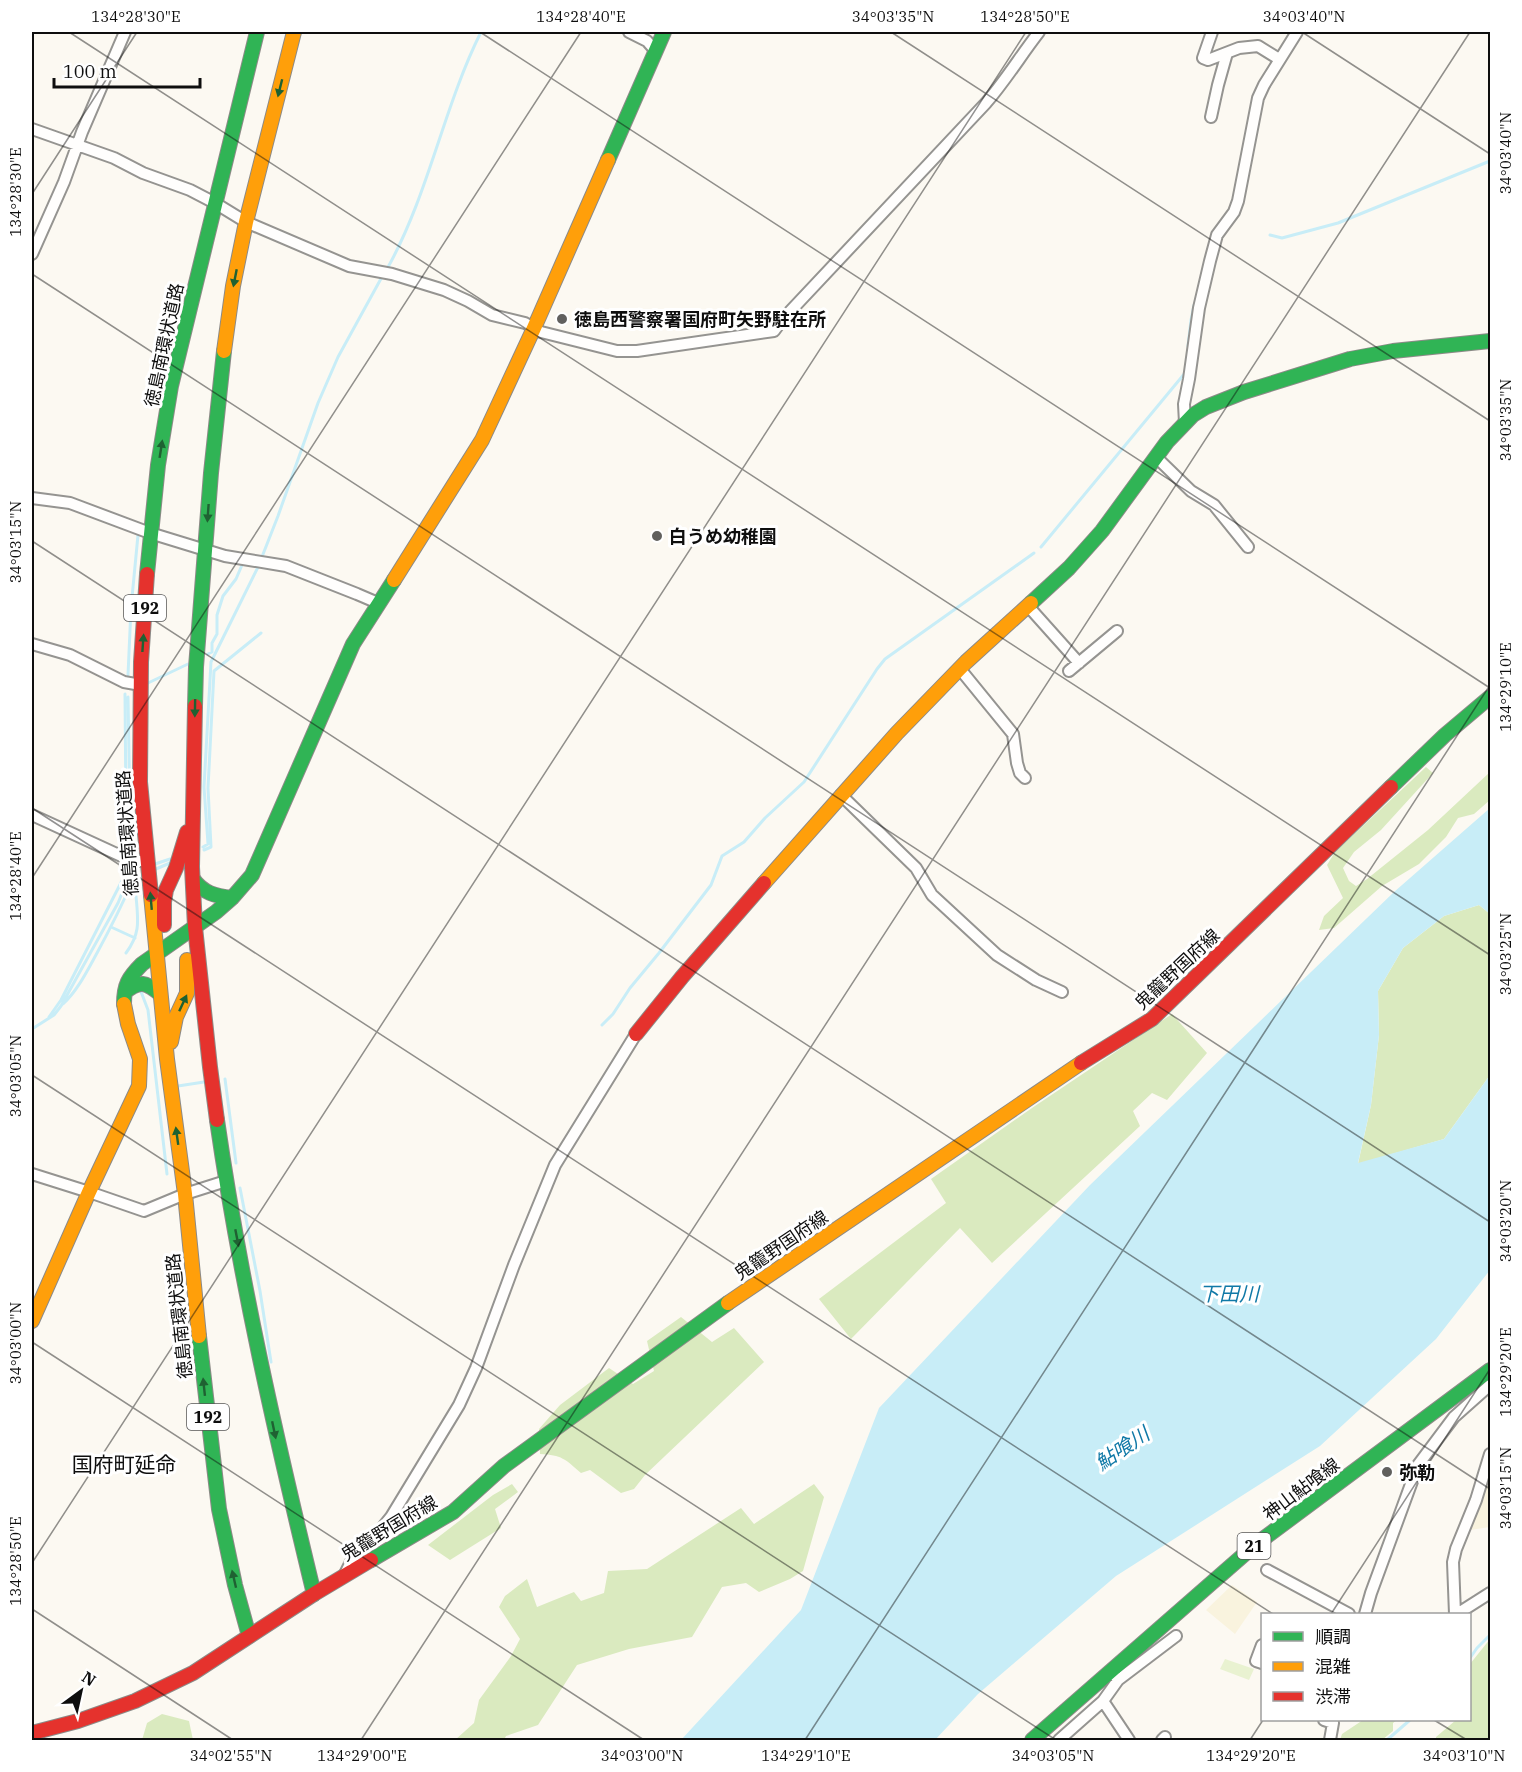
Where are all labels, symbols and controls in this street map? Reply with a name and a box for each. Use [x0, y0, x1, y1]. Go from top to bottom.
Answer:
text: 134°28'30"E [91, 7, 181, 26]
text: 134°28'40"E [536, 7, 626, 26]
text: 34°03'35"N [852, 7, 934, 26]
text: 134°28'50"E [980, 7, 1070, 26]
text: 34°03'40"N [1263, 7, 1345, 26]
scale bar [54, 51, 200, 89]
text: 100 m [63, 60, 117, 83]
one-way arrow [275, 79, 284, 97]
text: 34°03'40"N [1496, 112, 1515, 194]
text: 134°28'30"E [6, 147, 25, 237]
one-way arrow [230, 269, 239, 288]
street label: 徳島南環状道路 [140, 281, 188, 409]
place label: 徳島西警察署国府町矢野駐在所 [574, 308, 826, 331]
marker: 徳島西警察署国府町矢野駐在所 [555, 312, 569, 326]
text: 34°03'35"N [1496, 379, 1515, 461]
one-way arrow [156, 440, 165, 459]
text: 34°03'15"N [6, 501, 25, 583]
one-way arrow [203, 504, 213, 523]
place label: 白うめ幼稚園 [669, 525, 777, 548]
marker: 白うめ幼稚園 [650, 529, 664, 543]
road number: 192 [124, 595, 166, 621]
one-way arrow [138, 634, 147, 653]
text: 134°29'10"E [1496, 642, 1515, 732]
one-way arrow [191, 698, 200, 717]
street label: 徳島南環状道路 [111, 769, 143, 897]
text: 134°28'40"E [6, 831, 25, 921]
one-way arrow [146, 891, 156, 910]
text: 34°03'25"N [1496, 913, 1515, 995]
street label: 鬼籠野国府線 [1130, 924, 1224, 1014]
one-way arrow [178, 995, 187, 1012]
text: 34°03'05"N [6, 1035, 25, 1117]
one-way arrow [173, 1127, 182, 1146]
text: 34°03'20"N [1496, 1180, 1515, 1262]
street label: 鬼籠野国府線 [730, 1205, 832, 1285]
one-way arrow [233, 1229, 242, 1248]
street label: 徳島南環状道路 [161, 1252, 197, 1380]
water label: 下田川 [1199, 1280, 1261, 1307]
text: 34°03'00"N [6, 1302, 25, 1384]
text: 134°29'20"E [1496, 1327, 1515, 1417]
one-way arrow [199, 1377, 209, 1396]
road number: 192 [187, 1404, 229, 1430]
water label: 鮎喰川 [1090, 1419, 1156, 1476]
one-way arrow [270, 1420, 279, 1439]
text: 34°03'15"N [1496, 1447, 1515, 1529]
district label: 国府町延命 [72, 1450, 177, 1478]
street label: 神山鮎喰線 [1258, 1453, 1344, 1525]
place label: 弥勒 [1399, 1461, 1435, 1484]
marker: 弥勒 [1380, 1465, 1394, 1479]
street label: 鬼籠野国府線 [337, 1490, 441, 1566]
text: 134°28'50"E [6, 1516, 25, 1606]
road number: 21 [1238, 1533, 1270, 1559]
one-way arrow [228, 1570, 238, 1589]
legend [1261, 1613, 1471, 1721]
text: 順調 [1315, 1625, 1351, 1648]
text: 混雑 [1315, 1655, 1351, 1678]
north arrow [51, 1661, 111, 1721]
text: N [78, 1667, 100, 1690]
text: 渋滞 [1315, 1685, 1351, 1708]
text: 34°02'55"N [190, 1746, 272, 1765]
text: 134°29'00"E [317, 1746, 407, 1765]
text: 34°03'00"N [601, 1746, 683, 1765]
text: 134°29'10"E [761, 1746, 851, 1765]
text: 34°03'05"N [1012, 1746, 1094, 1765]
text: 134°29'20"E [1206, 1746, 1296, 1765]
text: 34°03'10"N [1423, 1746, 1505, 1765]

